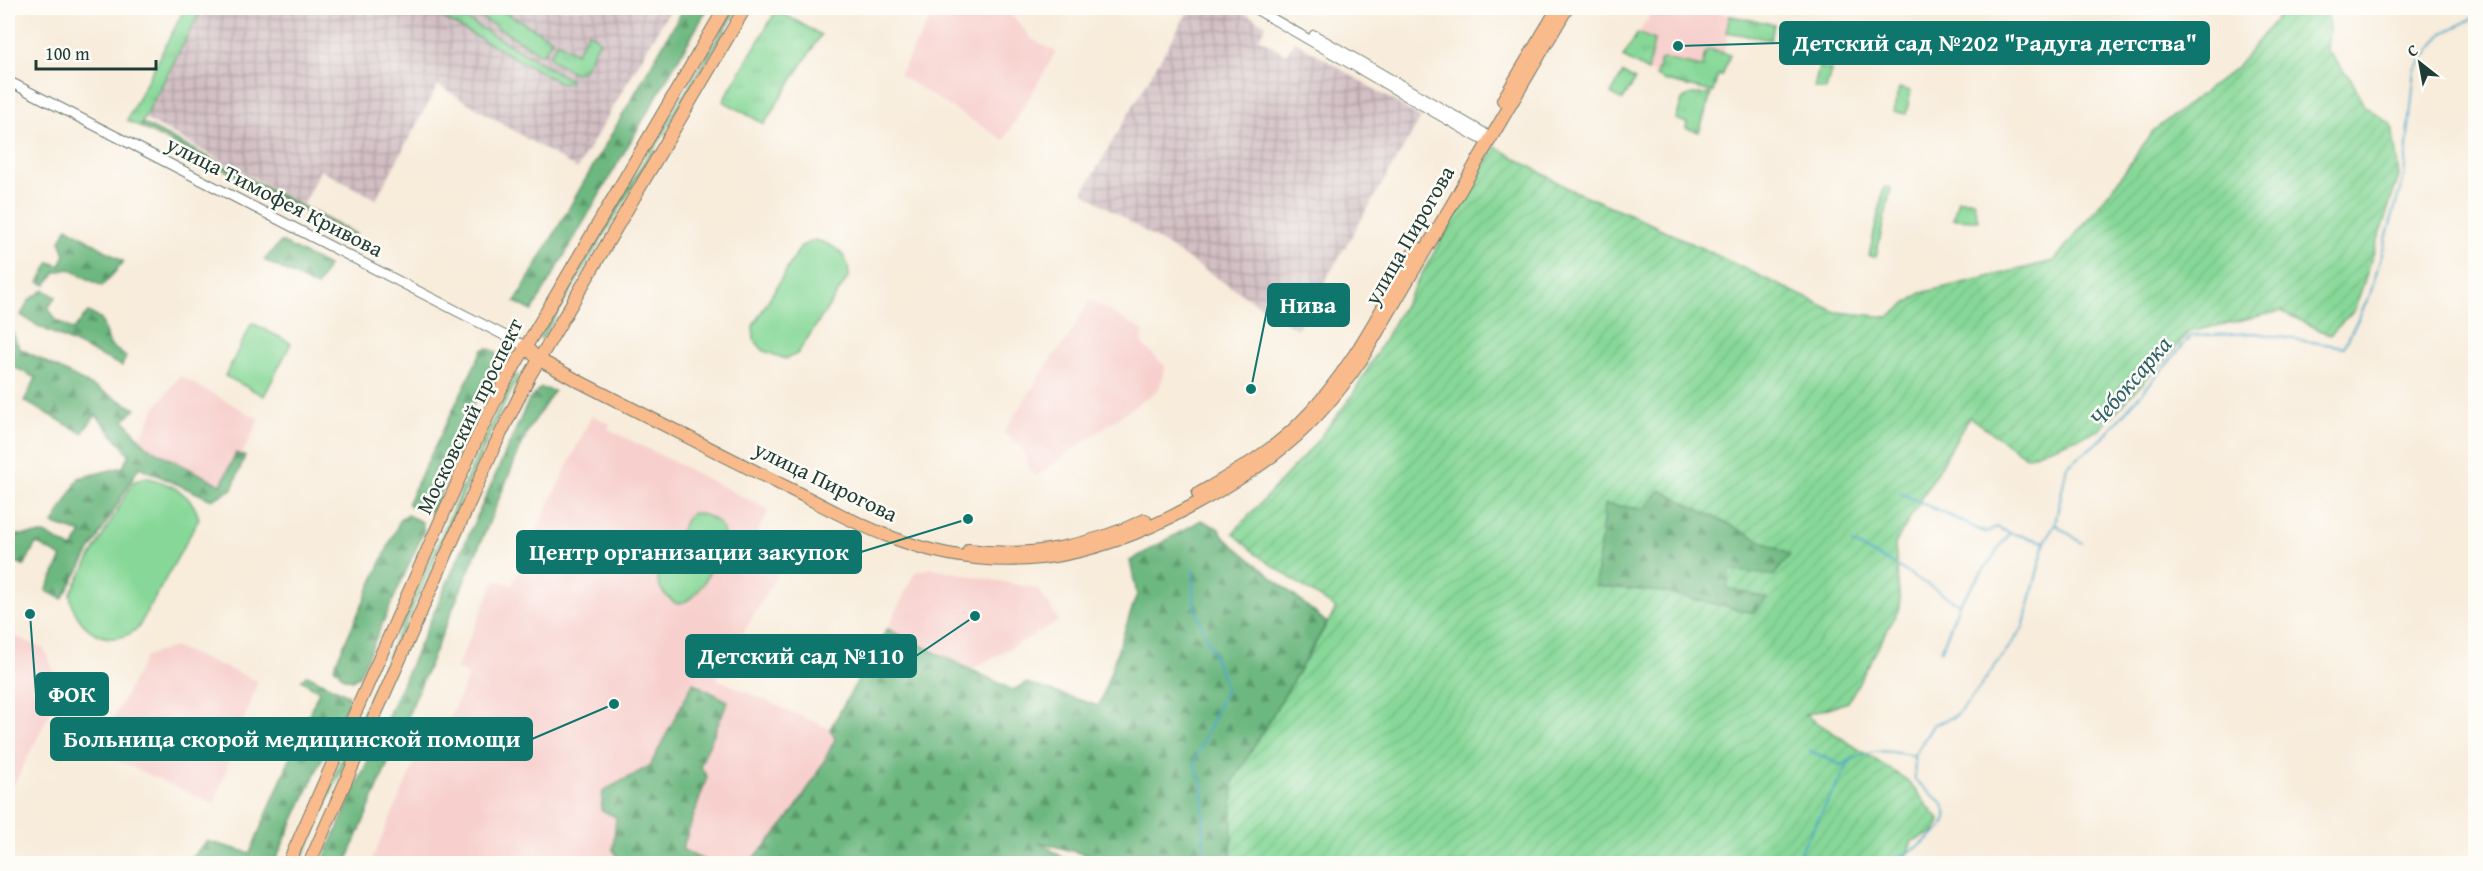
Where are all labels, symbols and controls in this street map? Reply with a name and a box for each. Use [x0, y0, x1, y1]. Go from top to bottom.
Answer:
callout: Детский сад №202 "Радуга детства" [1780, 22, 2209, 64]
text: Детский сад №202 "Радуга детства" [1792, 25, 2197, 60]
scale bar [36, 33, 156, 71]
north arrow [2390, 33, 2450, 93]
text: С [2402, 38, 2422, 63]
text: 100 m [45, 40, 90, 67]
street label: улица Тимофея Кривова [160, 127, 389, 265]
street label: улица Пирогова [1356, 159, 1462, 312]
callout: Нива [1268, 284, 1349, 326]
text: Нива [1280, 287, 1337, 322]
street label: Московский проспект [408, 312, 530, 519]
water label: Чебоксарка [2081, 328, 2179, 434]
street label: улица Пирогова [748, 432, 904, 530]
callout: Центр организации закупок [517, 531, 861, 573]
text: Центр организации закупок [529, 534, 849, 569]
callout: Детский сад №110 [686, 635, 916, 677]
text: Детский сад №110 [697, 638, 904, 673]
callout: ФОК [36, 673, 108, 715]
text: ФОК [48, 676, 96, 711]
callout: Больница скорой медицинской помощи [51, 718, 532, 760]
text: Больница скорой медицинской помощи [63, 721, 521, 756]

